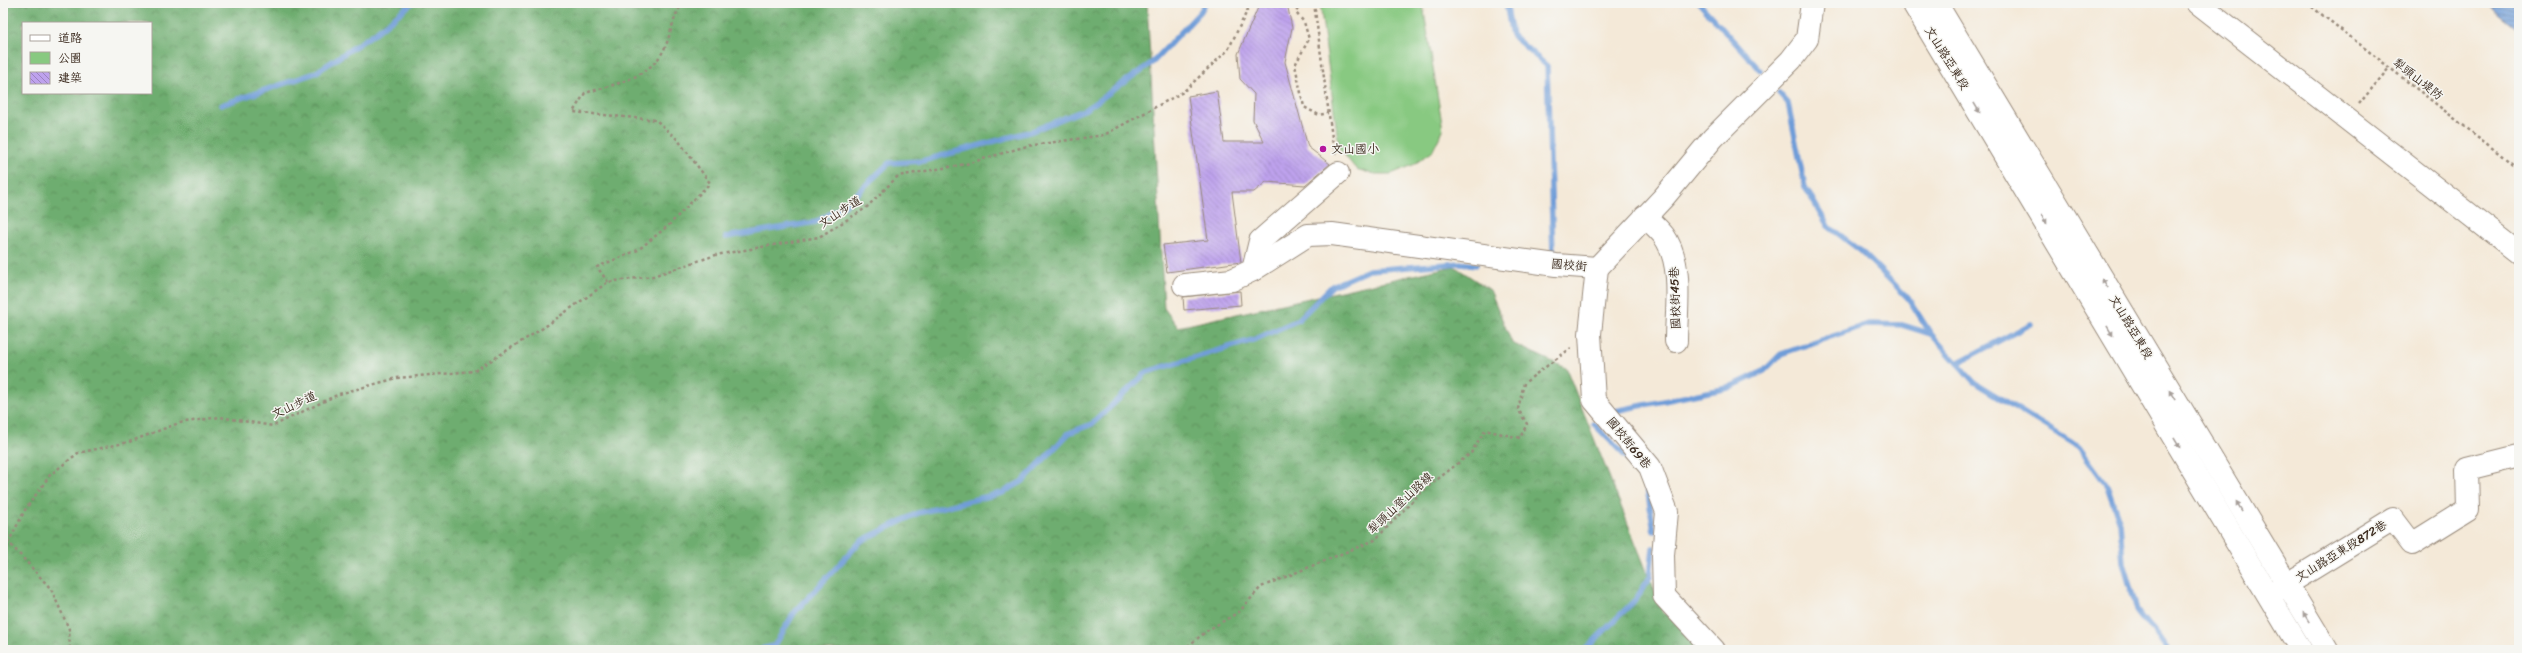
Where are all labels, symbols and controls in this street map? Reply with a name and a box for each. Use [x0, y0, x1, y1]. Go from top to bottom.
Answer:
legend [22, 22, 152, 94]
street label: 文山路亞東段 [1919, 22, 1975, 94]
text: 道路 [58, 27, 82, 49]
text: 公園 [58, 47, 82, 69]
street label: 犁頭山堤防 [2388, 52, 2448, 106]
text: 建築 [58, 67, 82, 89]
one-way arrow [1974, 102, 1981, 114]
place label: 文山國小 [1331, 138, 1379, 160]
marker: 文山國小 [1318, 144, 1328, 154]
street label: 文山步道 [814, 190, 866, 234]
one-way arrow [2040, 213, 2047, 225]
street label: 國校街 [1550, 252, 1588, 278]
street label: 國校街45巷 [1663, 266, 1687, 330]
one-way arrow [2101, 277, 2108, 289]
street label: 文山路亞東段 [2103, 290, 2159, 364]
one-way arrow [2107, 325, 2114, 337]
street label: 文山步道 [268, 385, 320, 425]
one-way arrow [2168, 389, 2175, 401]
street label: 國校街69巷 [1601, 412, 1657, 474]
one-way arrow [2173, 438, 2181, 448]
street label: 犁頭山登山路線 [1362, 466, 1438, 540]
one-way arrow [2235, 500, 2242, 512]
street label: 文山路亞東段872巷 [2291, 514, 2391, 588]
one-way arrow [2303, 611, 2310, 623]

